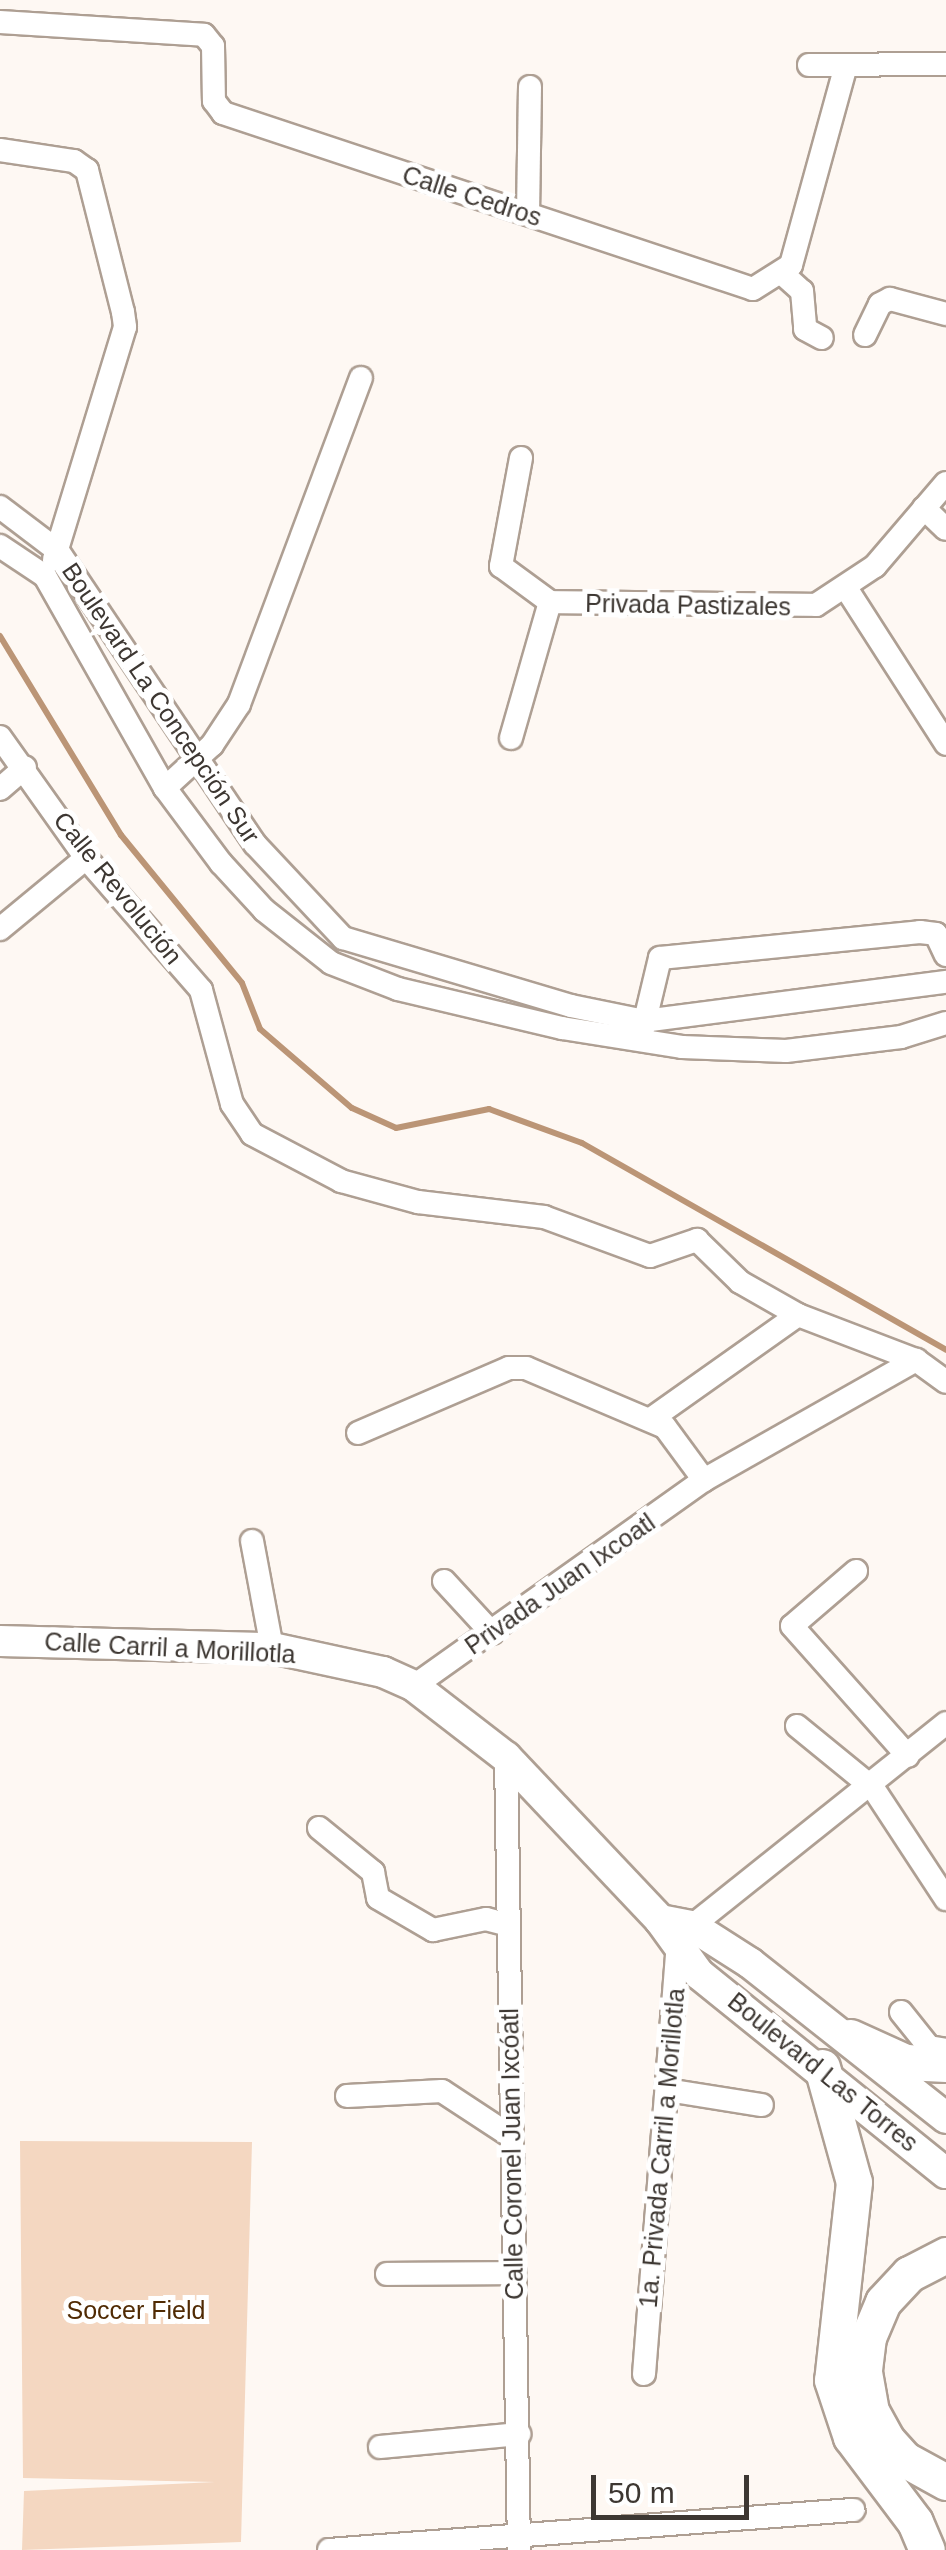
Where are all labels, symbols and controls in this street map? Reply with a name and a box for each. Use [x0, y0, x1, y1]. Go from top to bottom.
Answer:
street label: Calle Cedros [399, 159, 545, 233]
street label: Boulevard La Concepción Sur [56, 557, 266, 849]
street label: Privada Pastizales [585, 588, 791, 622]
street label: Calle Revolución [47, 806, 189, 970]
street label: Privada Juan Ixcoatl [459, 1507, 661, 1661]
street label: Calle Carril a Morillotla [44, 1626, 296, 1670]
street label: Boulevard Las Torres [722, 1986, 924, 2158]
street label: 1a. Privada Carril a Morillotla [633, 1987, 691, 2309]
street label: Calle Coronel Juan Ixcóatl [494, 2008, 530, 2300]
park label: Soccer Field [67, 2295, 205, 2325]
scale bar [596, 2455, 754, 2517]
text: 50 m [608, 2476, 675, 2509]

